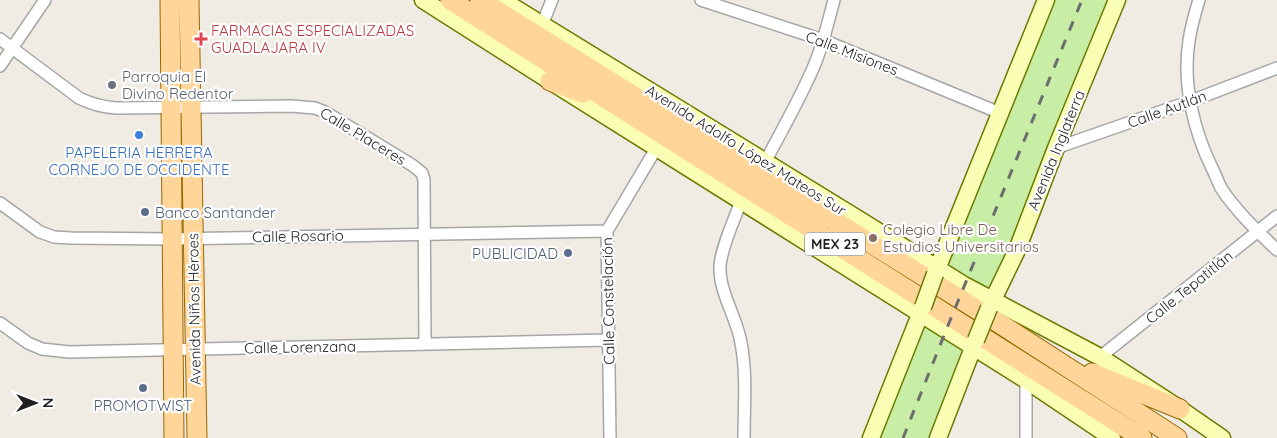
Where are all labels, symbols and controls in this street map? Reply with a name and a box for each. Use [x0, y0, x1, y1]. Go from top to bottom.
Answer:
place label: FARMACIAS ESPECIALIZADAS GUADLAJARA IV [211, 21, 414, 57]
street label: Calle Misiones [803, 27, 901, 79]
marker: FARMACIAS ESPECIALIZADAS GUADLAJARA IV [195, 33, 207, 45]
place label: Parroquia El Divino Redentor [122, 67, 234, 103]
marker: Parroquia El Divino Redentor [106, 79, 118, 91]
street label: Avenida Adolfo López Mateos Sur [642, 80, 850, 220]
street label: Calle Autlán [1125, 86, 1209, 132]
street label: Avenida Inglaterra [1023, 87, 1089, 213]
street label: Calle Placeres [317, 103, 409, 169]
marker: PAPELERIA HERRERA CORNEJO DE OCCIDENTE [133, 129, 145, 141]
place label: PAPELERIA HERRERA CORNEJO DE OCCIDENTE [49, 143, 229, 179]
place label: Banco Santander [155, 203, 276, 222]
marker: Banco Santander [139, 206, 151, 218]
place label: Colegio Libre De Estudios Universitarios [883, 220, 1039, 256]
street label: Calle Rosario [252, 226, 344, 246]
road number: MEX 23 [805, 232, 865, 255]
marker: Colegio Libre De Estudios Universitarios [867, 232, 879, 244]
street label: Avenida Niños Héroes [183, 233, 205, 385]
street label: Calle Constelación [597, 237, 619, 365]
place label: PUBLICIDAD [472, 244, 558, 263]
street label: Calle Tepatitlán [1142, 246, 1236, 328]
marker: PUBLICIDAD [562, 247, 574, 259]
street label: Calle Lorenzana [244, 337, 356, 357]
north arrow [10, 378, 60, 428]
marker: PROMOTWIST [137, 382, 149, 394]
place label: PROMOTWIST [94, 396, 192, 415]
text: N [39, 398, 57, 408]

